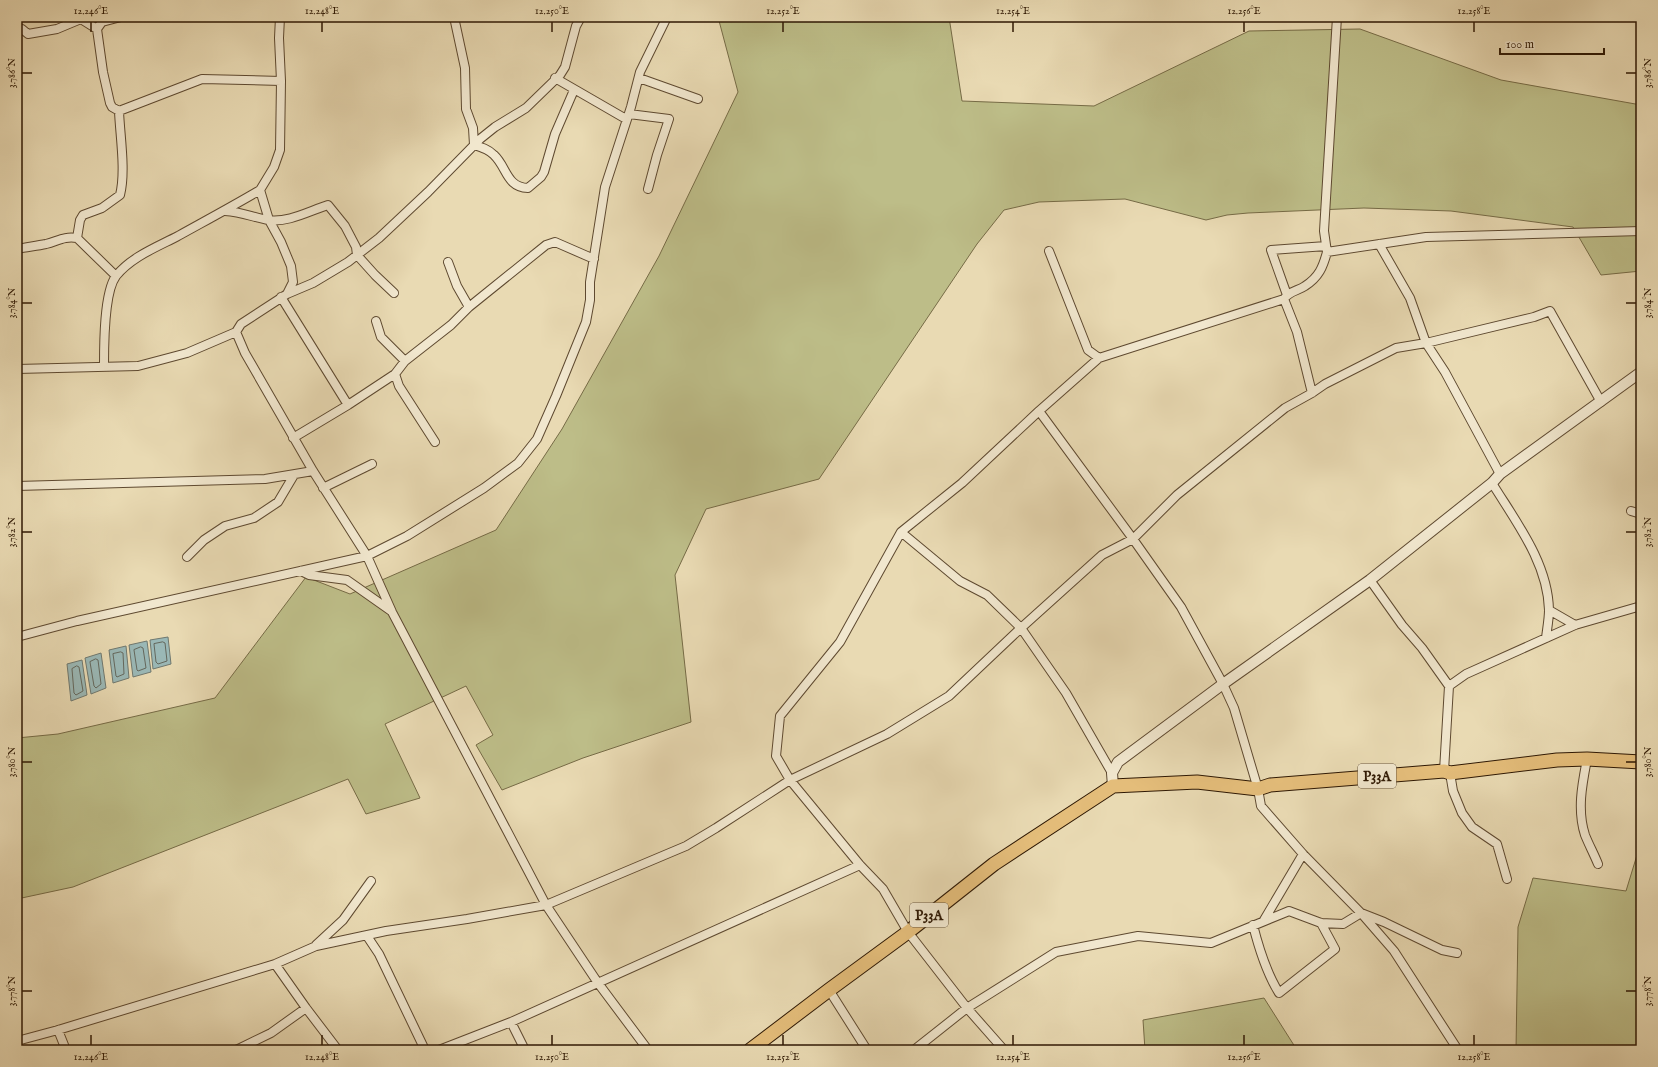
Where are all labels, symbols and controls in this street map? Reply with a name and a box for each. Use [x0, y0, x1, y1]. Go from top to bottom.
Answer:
text: 12.246°E [74, 5, 108, 18]
text: 12.248°E [305, 5, 339, 18]
text: 12.250°E [535, 5, 569, 18]
text: 12.252°E [766, 5, 800, 18]
text: 12.254°E [996, 5, 1030, 18]
text: 12.256°E [1227, 5, 1261, 18]
text: 12.258°E [1458, 5, 1491, 18]
scale bar [1500, 30, 1604, 56]
text: 100 m [1506, 37, 1534, 52]
text: 3.786°N [6, 58, 19, 88]
text: 3.786°N [1642, 58, 1655, 88]
text: 3.784°N [6, 287, 19, 318]
text: 3.784°N [1642, 287, 1655, 318]
text: 3.782°N [6, 516, 19, 547]
text: 3.782°N [1642, 516, 1655, 547]
text: 3.780°N [6, 746, 19, 777]
text: 3.780°N [1642, 746, 1655, 777]
road number: P33A [1358, 764, 1396, 788]
road number: P33A [910, 903, 948, 927]
text: 3.778°N [6, 975, 19, 1006]
text: 3.778°N [1642, 975, 1655, 1006]
text: 12.246°E [74, 1051, 108, 1064]
text: 12.248°E [305, 1051, 339, 1064]
text: 12.250°E [535, 1051, 569, 1064]
text: 12.252°E [766, 1051, 800, 1064]
text: 12.254°E [996, 1051, 1030, 1064]
text: 12.256°E [1227, 1051, 1261, 1064]
text: 12.258°E [1458, 1051, 1491, 1064]

